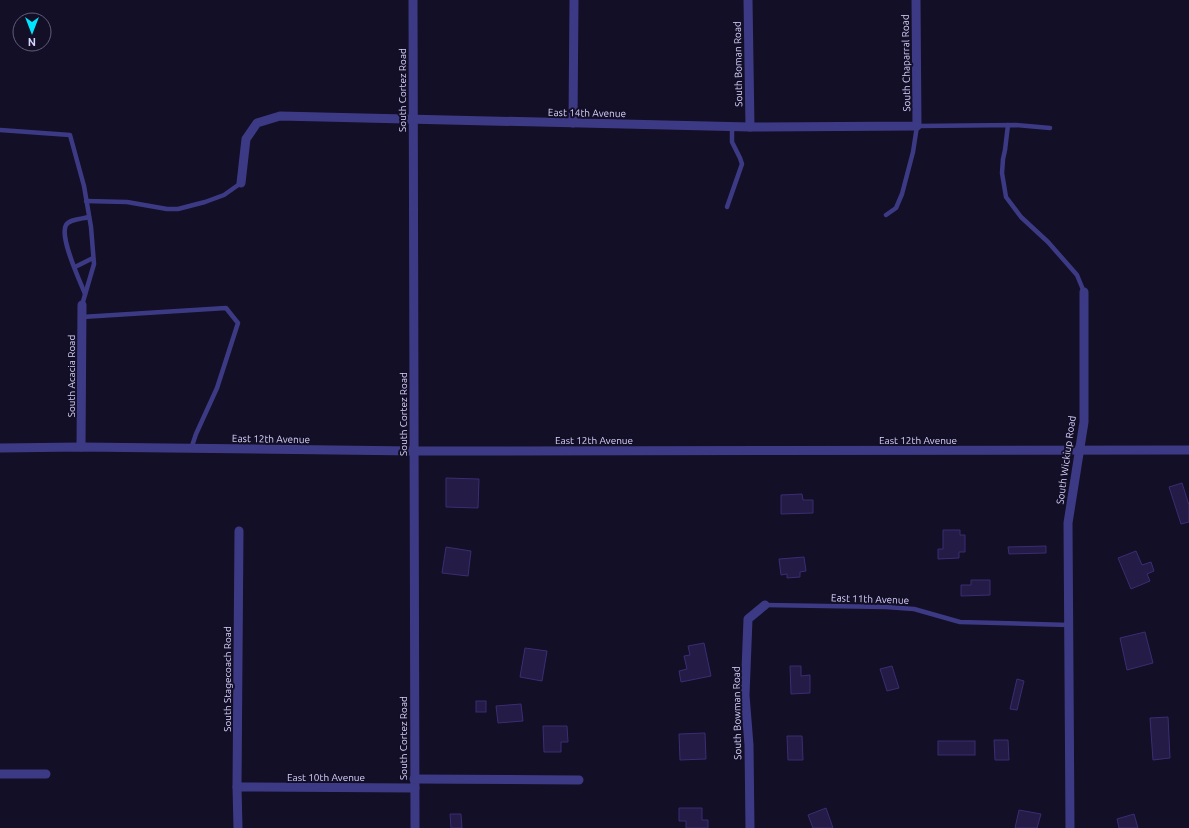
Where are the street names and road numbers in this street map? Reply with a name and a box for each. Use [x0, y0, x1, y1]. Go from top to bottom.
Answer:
street label: South Chaparral Road [900, 14, 912, 112]
street label: South Boman Road [732, 21, 744, 107]
street label: South Cortez Road [397, 48, 408, 132]
street label: East 14th Avenue [548, 107, 626, 119]
street label: South Acacia Road [66, 335, 77, 417]
street label: South Cortez Road [398, 372, 409, 456]
street label: South Wickiup Road [1054, 415, 1078, 505]
street label: East 12th Avenue [232, 433, 310, 445]
street label: East 12th Avenue [555, 435, 633, 446]
street label: East 12th Avenue [879, 435, 957, 446]
street label: East 11th Avenue [831, 592, 909, 606]
street label: South Stagecoach Road [222, 626, 233, 732]
street label: South Bowman Road [731, 666, 743, 760]
street label: South Cortez Road [398, 696, 409, 780]
street label: East 10th Avenue [287, 772, 365, 783]

